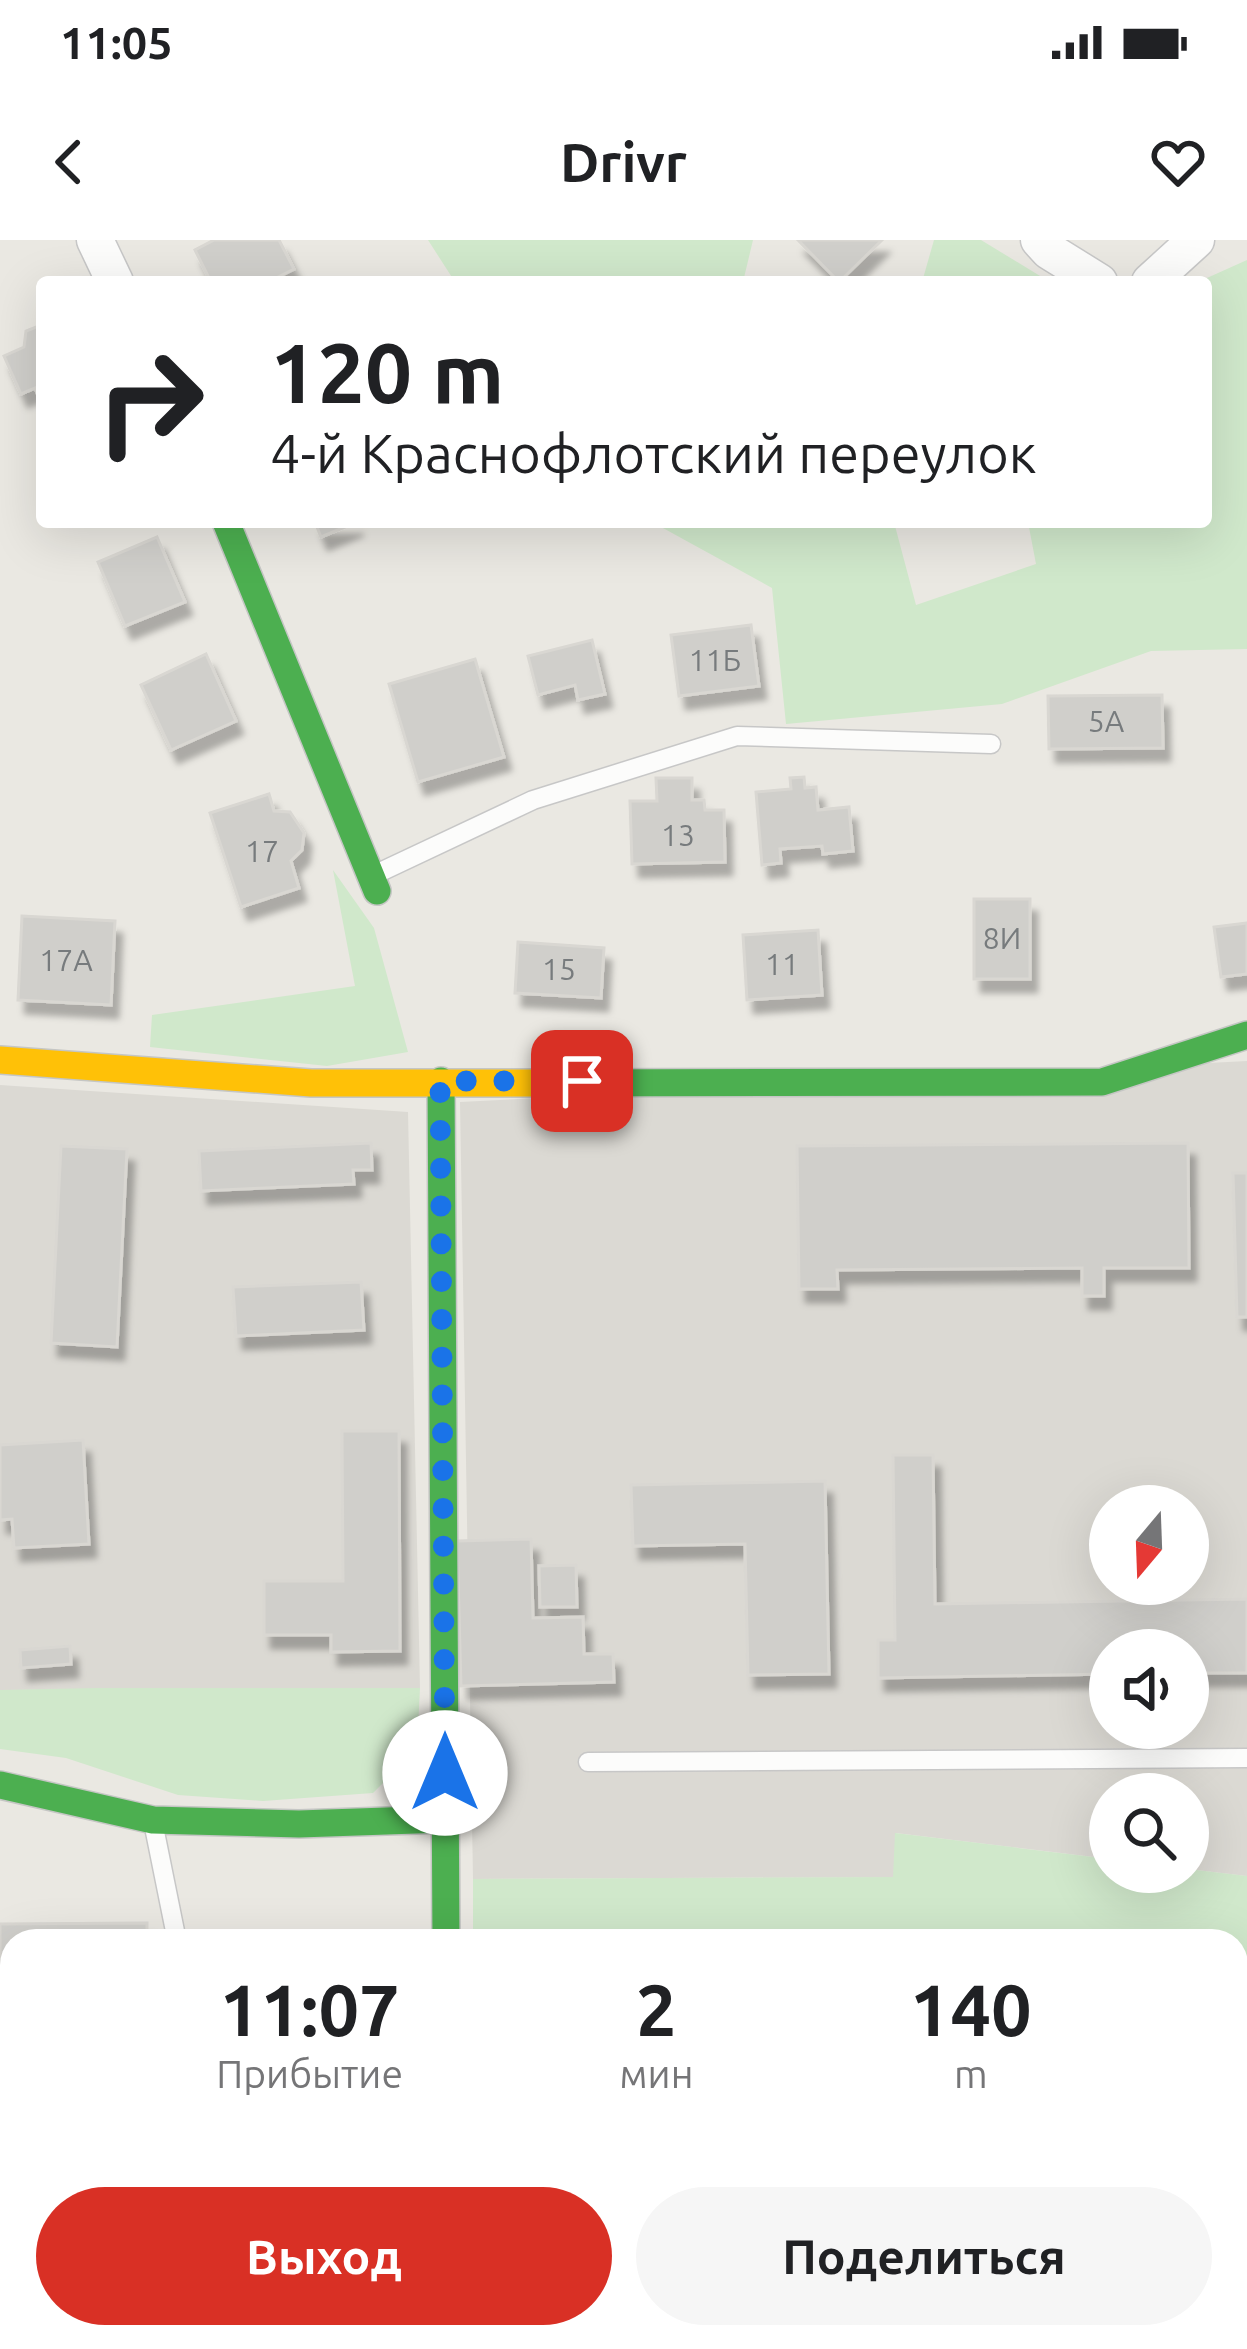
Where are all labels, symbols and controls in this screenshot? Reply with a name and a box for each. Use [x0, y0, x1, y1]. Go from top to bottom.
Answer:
text: 11:05 [60, 17, 173, 68]
icon: back [36, 129, 102, 195]
icon: heart [1145, 129, 1211, 195]
text: Drivr [560, 132, 687, 192]
icon: right [72, 324, 228, 480]
text: 120 m [270, 325, 504, 419]
text: 4-й Краснофлотский переулок [270, 423, 1037, 483]
house number: 11Б [689, 643, 741, 677]
house number: 5А [1088, 704, 1125, 738]
house number: 13 [661, 818, 695, 852]
house number: 17 [245, 834, 279, 868]
house number: 8И [983, 921, 1021, 955]
house number: 17А [39, 943, 93, 977]
house number: 11 [765, 947, 799, 981]
house number: 15 [542, 952, 576, 986]
pin [531, 1030, 633, 1132]
icon: arrive [549, 1048, 615, 1114]
north arrow [1089, 1485, 1209, 1605]
map controls [1089, 1485, 1209, 1893]
button: sound [1089, 1629, 1209, 1749]
position arrow [382, 1710, 508, 1836]
button: search [1089, 1773, 1209, 1893]
text: 11:07 [220, 1969, 400, 2050]
text: 2 [636, 1969, 677, 2050]
text: 140 [910, 1969, 1032, 2050]
text: Прибытие [216, 2052, 403, 2095]
text: мин [619, 2052, 693, 2095]
text: m [954, 2052, 988, 2095]
button: Выход [36, 2187, 612, 2325]
button: Поделиться [636, 2187, 1212, 2325]

